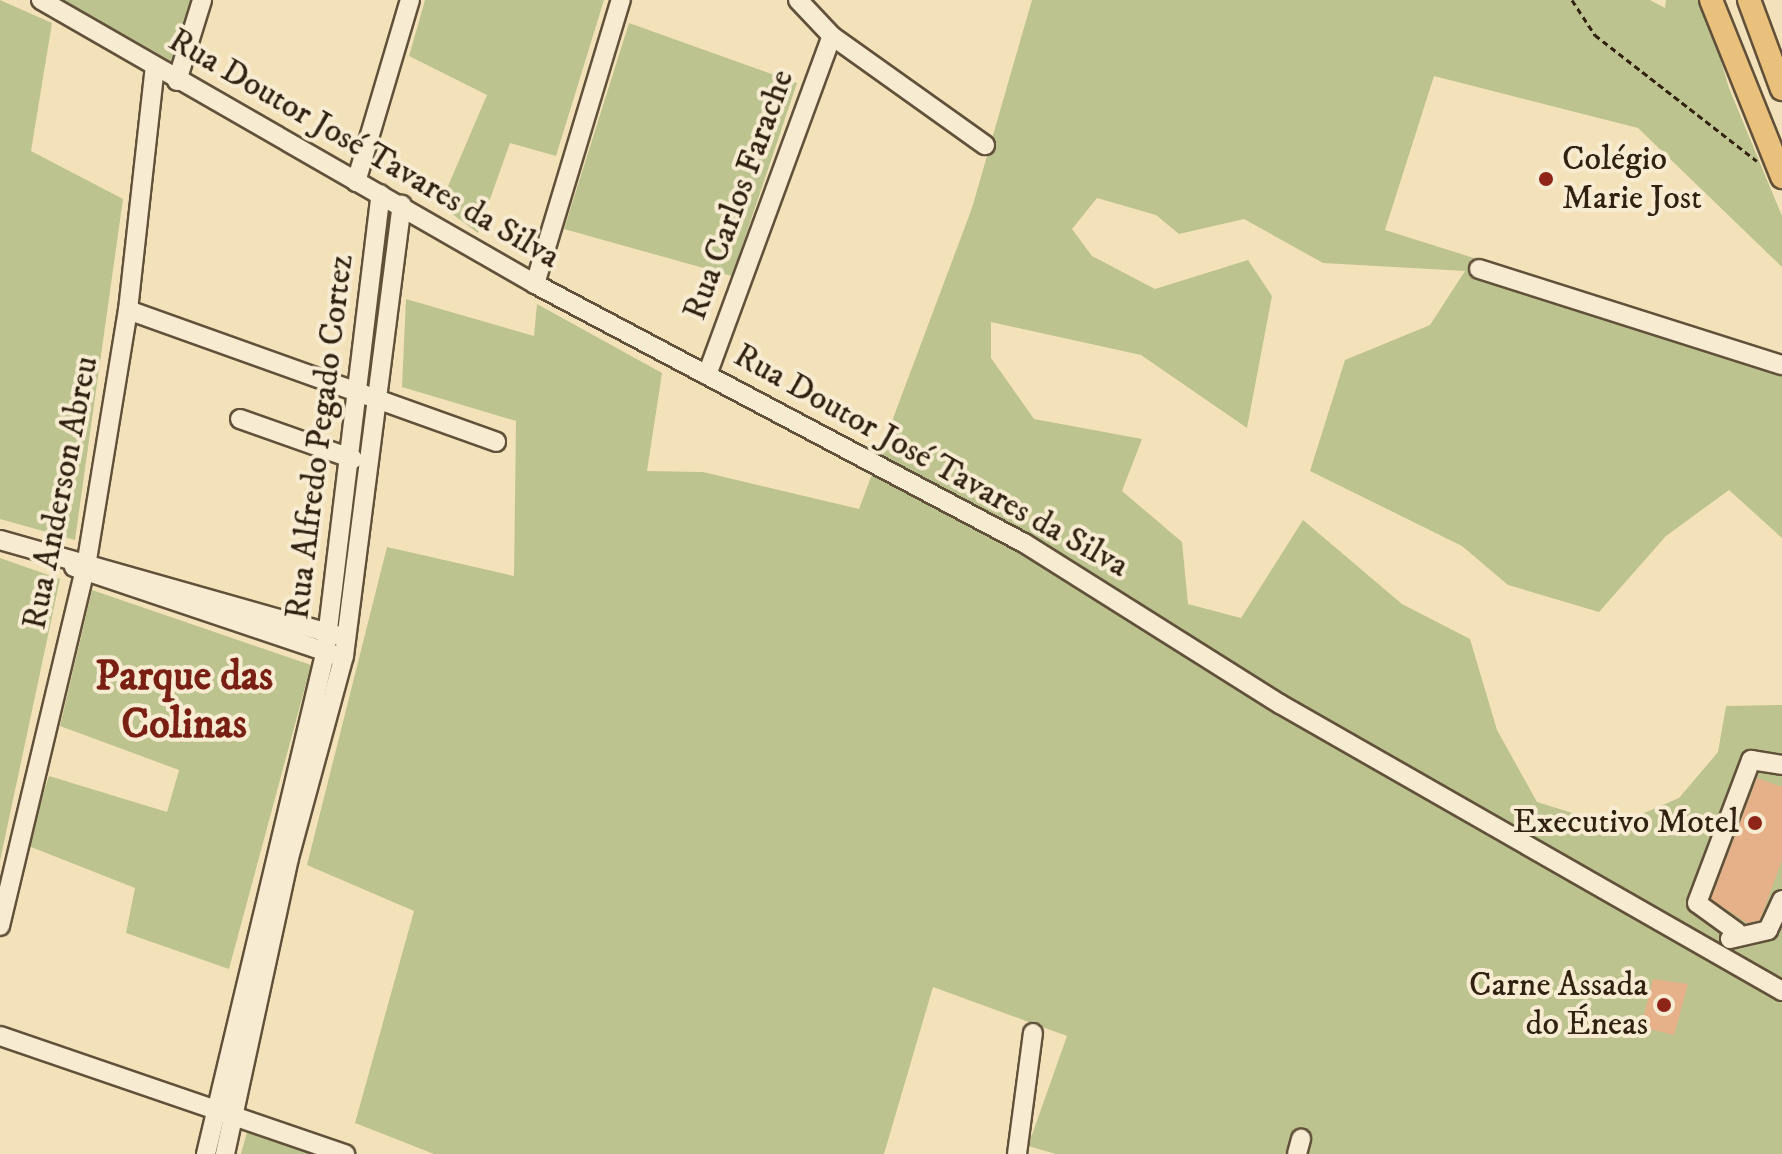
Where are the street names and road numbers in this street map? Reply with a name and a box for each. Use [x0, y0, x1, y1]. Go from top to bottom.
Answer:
street label: Rua Doutor José Tavares da Silva [161, 20, 567, 278]
street label: Rua Carlos Farache [675, 64, 803, 326]
street label: Rua Alfredo Pegado Cortez [277, 252, 363, 622]
street label: Rua Doutor José Tavares da Silva [727, 335, 1135, 587]
street label: Rua Anderson Abreu [15, 353, 107, 633]

